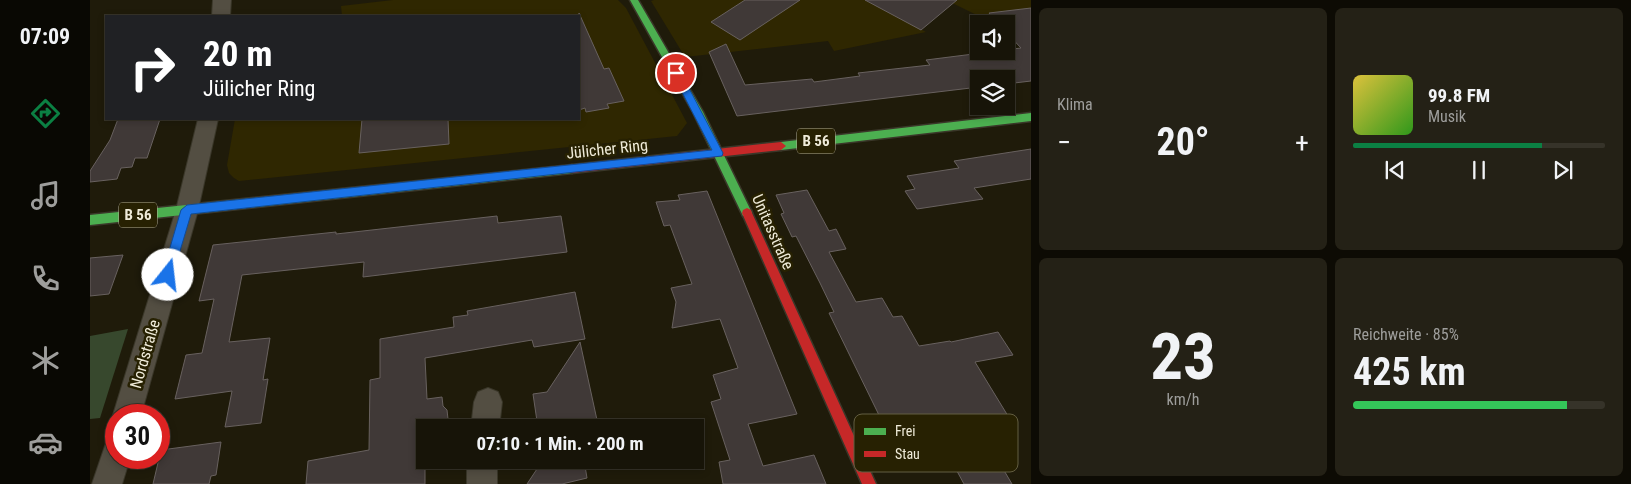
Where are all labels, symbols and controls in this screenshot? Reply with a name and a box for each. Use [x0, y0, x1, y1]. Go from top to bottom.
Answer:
map controls [970, 15, 1015, 115]
button: sound [970, 15, 1015, 60]
text: 07:09 [20, 24, 70, 49]
text: 20 m [203, 34, 272, 75]
icon: right [120, 35, 185, 100]
pin [655, 52, 697, 94]
icon: arrive [662, 59, 690, 87]
button: layers [970, 70, 1015, 115]
text: Jülicher Ring [203, 76, 315, 101]
text: 99.8 FM [1428, 84, 1490, 107]
text: Klima [1057, 95, 1093, 114]
icon: directions [28, 96, 63, 131]
text: Musik [1428, 107, 1466, 126]
text: 20° [1156, 120, 1210, 164]
text: − [1057, 126, 1071, 159]
text: + [1295, 126, 1309, 159]
road number: B 56 [797, 128, 835, 154]
street label: Jülicher Ring [565, 135, 649, 163]
icon: previous [1381, 156, 1409, 184]
icon: pause [1465, 156, 1493, 184]
icon: next [1549, 156, 1577, 184]
icon: music [28, 178, 63, 213]
street label: Unitasstraße [748, 191, 798, 273]
road number: B 56 [119, 202, 157, 228]
position arrow [141, 248, 193, 300]
icon: phone [28, 261, 63, 296]
street label: Nordstraße [126, 317, 164, 391]
text: 23 [1150, 319, 1216, 395]
text: Reichweite · 85% [1353, 325, 1459, 344]
icon: climate [28, 343, 63, 378]
text: 425 km [1353, 350, 1466, 394]
text: km/h [1167, 390, 1199, 409]
speed limit sign: 30 [105, 404, 170, 469]
legend [854, 414, 1018, 472]
text: Frei [895, 423, 915, 439]
icon: car [28, 425, 63, 460]
text: 07:10 · 1 Min. · 200 m [476, 432, 644, 455]
text: Stau [895, 446, 920, 462]

